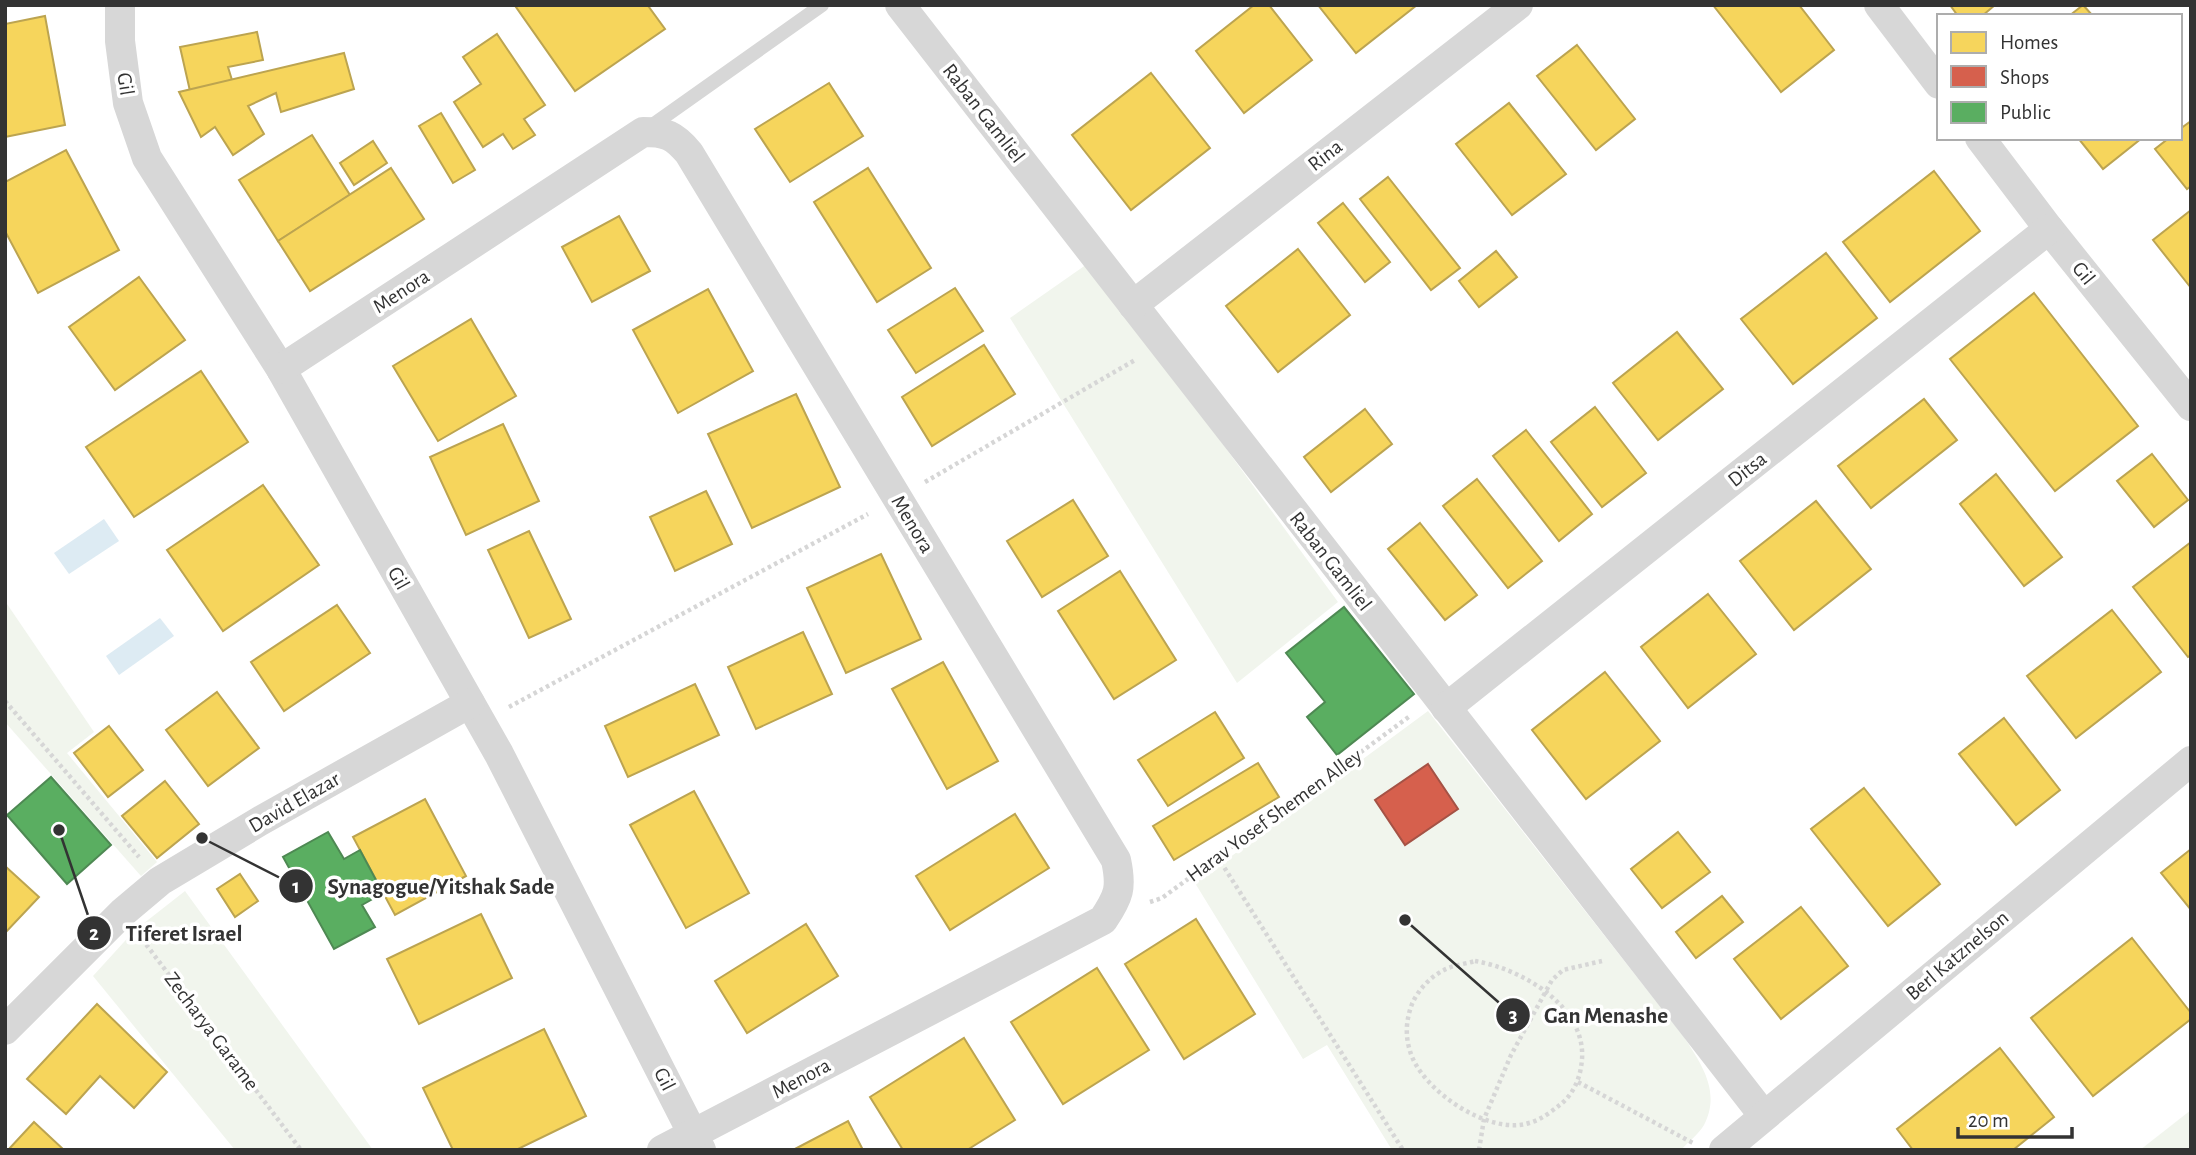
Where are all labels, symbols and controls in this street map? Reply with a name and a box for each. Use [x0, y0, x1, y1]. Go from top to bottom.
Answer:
legend [1937, 14, 2182, 140]
text: Homes [2000, 32, 2058, 53]
street label: Raban Gamliel [939, 60, 1029, 167]
text: Shops [2000, 67, 2049, 88]
street label: Gil [113, 71, 138, 97]
text: Public [2000, 102, 2050, 123]
street label: Rina [1304, 135, 1347, 175]
street label: Gil [2068, 258, 2099, 289]
street label: Menora [369, 265, 434, 317]
street label: Ditsa [1724, 448, 1771, 491]
street label: Menora [887, 492, 938, 557]
street label: Raban Gamliel [1286, 508, 1376, 615]
street label: Gil [384, 563, 413, 593]
street label: Harav Yosef Shemen Alley [1183, 745, 1366, 886]
street label: David Elazar [245, 768, 344, 837]
callout: Synagogue/Yitshak Sade [278, 864, 568, 908]
text: 1 [292, 876, 300, 897]
text: Synagogue/Yitshak Sade [328, 876, 555, 899]
street label: Berl Katznelson [1902, 907, 2013, 1004]
callout: Tiferet Israel [76, 911, 256, 955]
text: 2 [89, 923, 99, 944]
text: Tiferet Israel [126, 923, 242, 946]
street label: Zecharya Garame [160, 968, 263, 1094]
callout: Gan Menashe [1495, 993, 1682, 1037]
text: 3 [1508, 1005, 1518, 1026]
text: Gan Menashe [1544, 1005, 1668, 1028]
street label: Menora [768, 1054, 834, 1103]
street label: Gil [650, 1064, 679, 1094]
scale bar [1958, 1096, 2072, 1140]
text: 20 m [1968, 1110, 2009, 1131]

